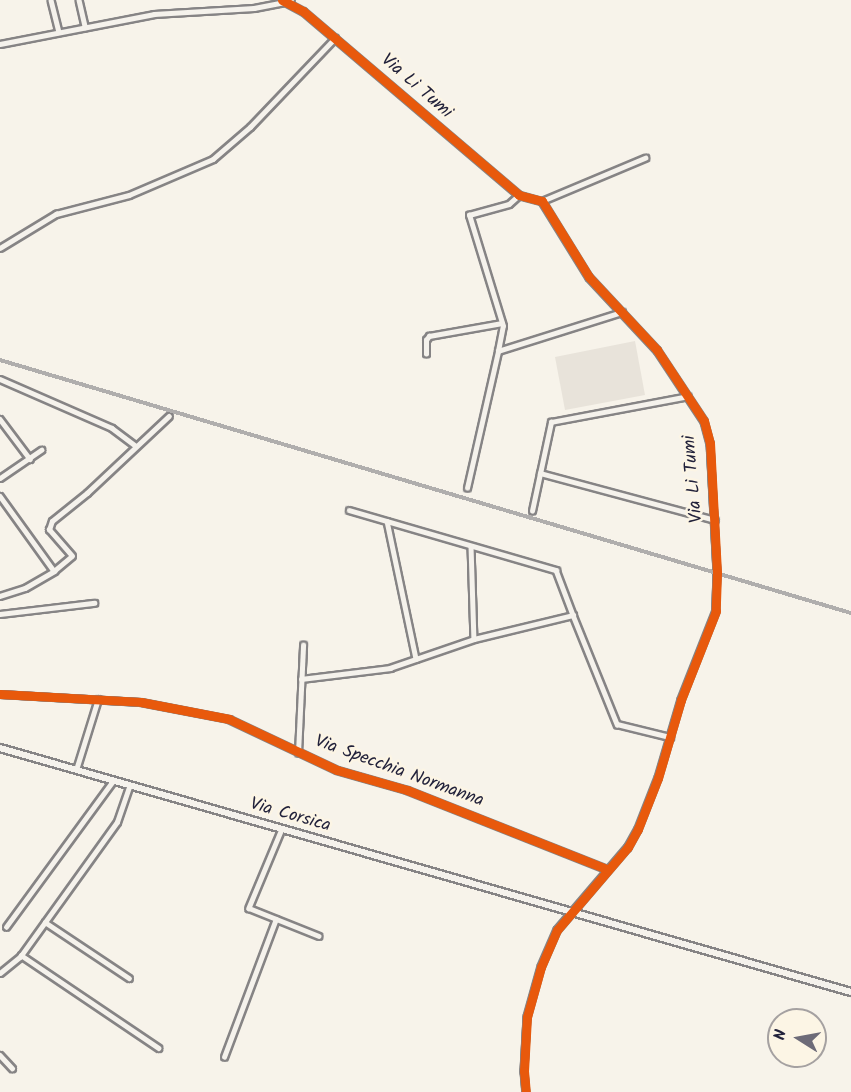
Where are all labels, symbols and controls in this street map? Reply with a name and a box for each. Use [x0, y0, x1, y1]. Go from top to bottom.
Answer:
street label: Via Li Tumi [376, 50, 456, 124]
street label: Via Li Tumi [679, 434, 709, 524]
street label: Via Specchia Normanna [312, 731, 486, 813]
street label: Via Corsica [247, 794, 333, 838]
north arrow [767, 1008, 827, 1068]
text: N [768, 1028, 794, 1042]

